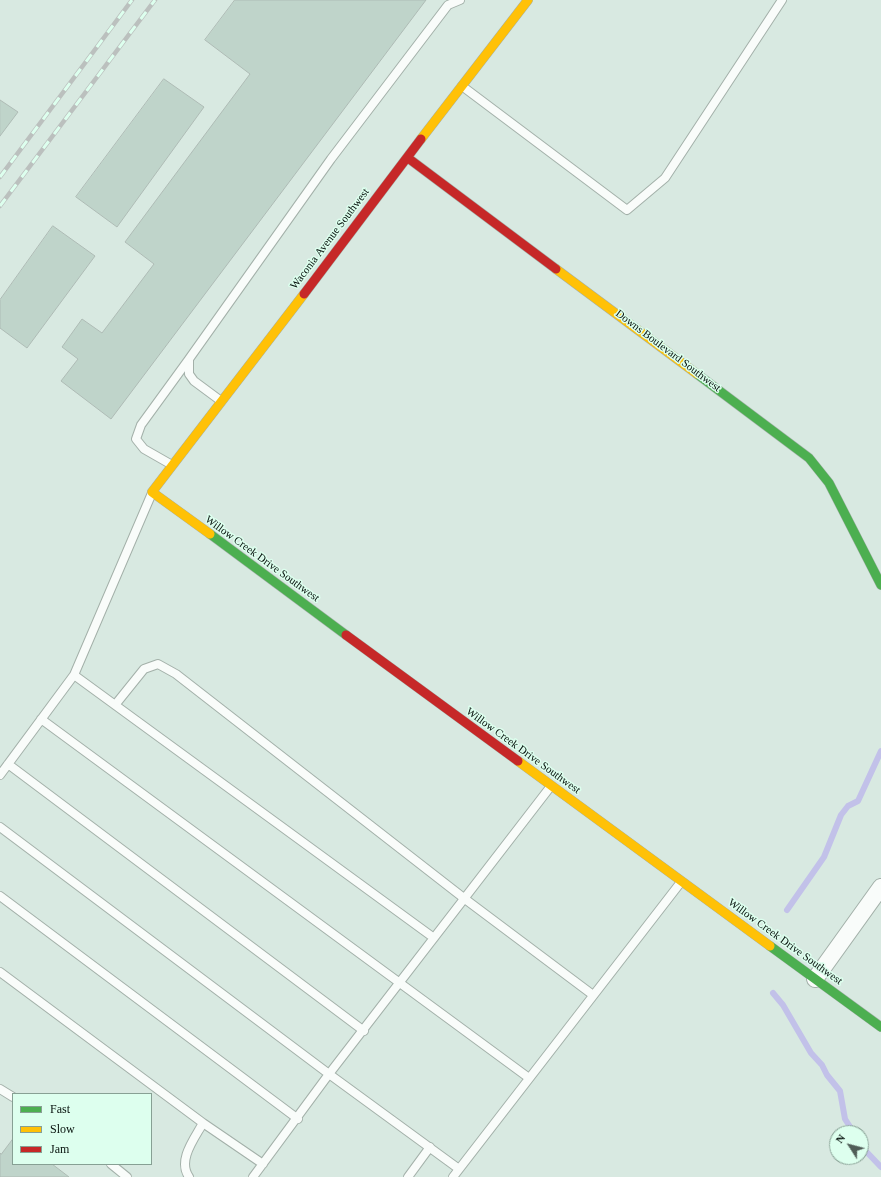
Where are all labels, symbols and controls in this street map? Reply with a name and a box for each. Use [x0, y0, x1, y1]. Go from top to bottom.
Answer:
street label: Waconia Avenue Southwest [288, 186, 372, 292]
street label: Downs Boulevard Southwest [613, 307, 723, 395]
street label: Willow Creek Drive Southwest [202, 513, 322, 605]
street label: Willow Creek Drive Southwest [463, 705, 583, 797]
street label: Willow Creek Drive Southwest [725, 896, 845, 988]
legend [12, 1093, 152, 1165]
text: Fast [50, 1102, 70, 1116]
text: Slow [50, 1122, 75, 1136]
north arrow [829, 1125, 869, 1165]
text: N [833, 1132, 847, 1145]
text: Jam [50, 1142, 69, 1156]

